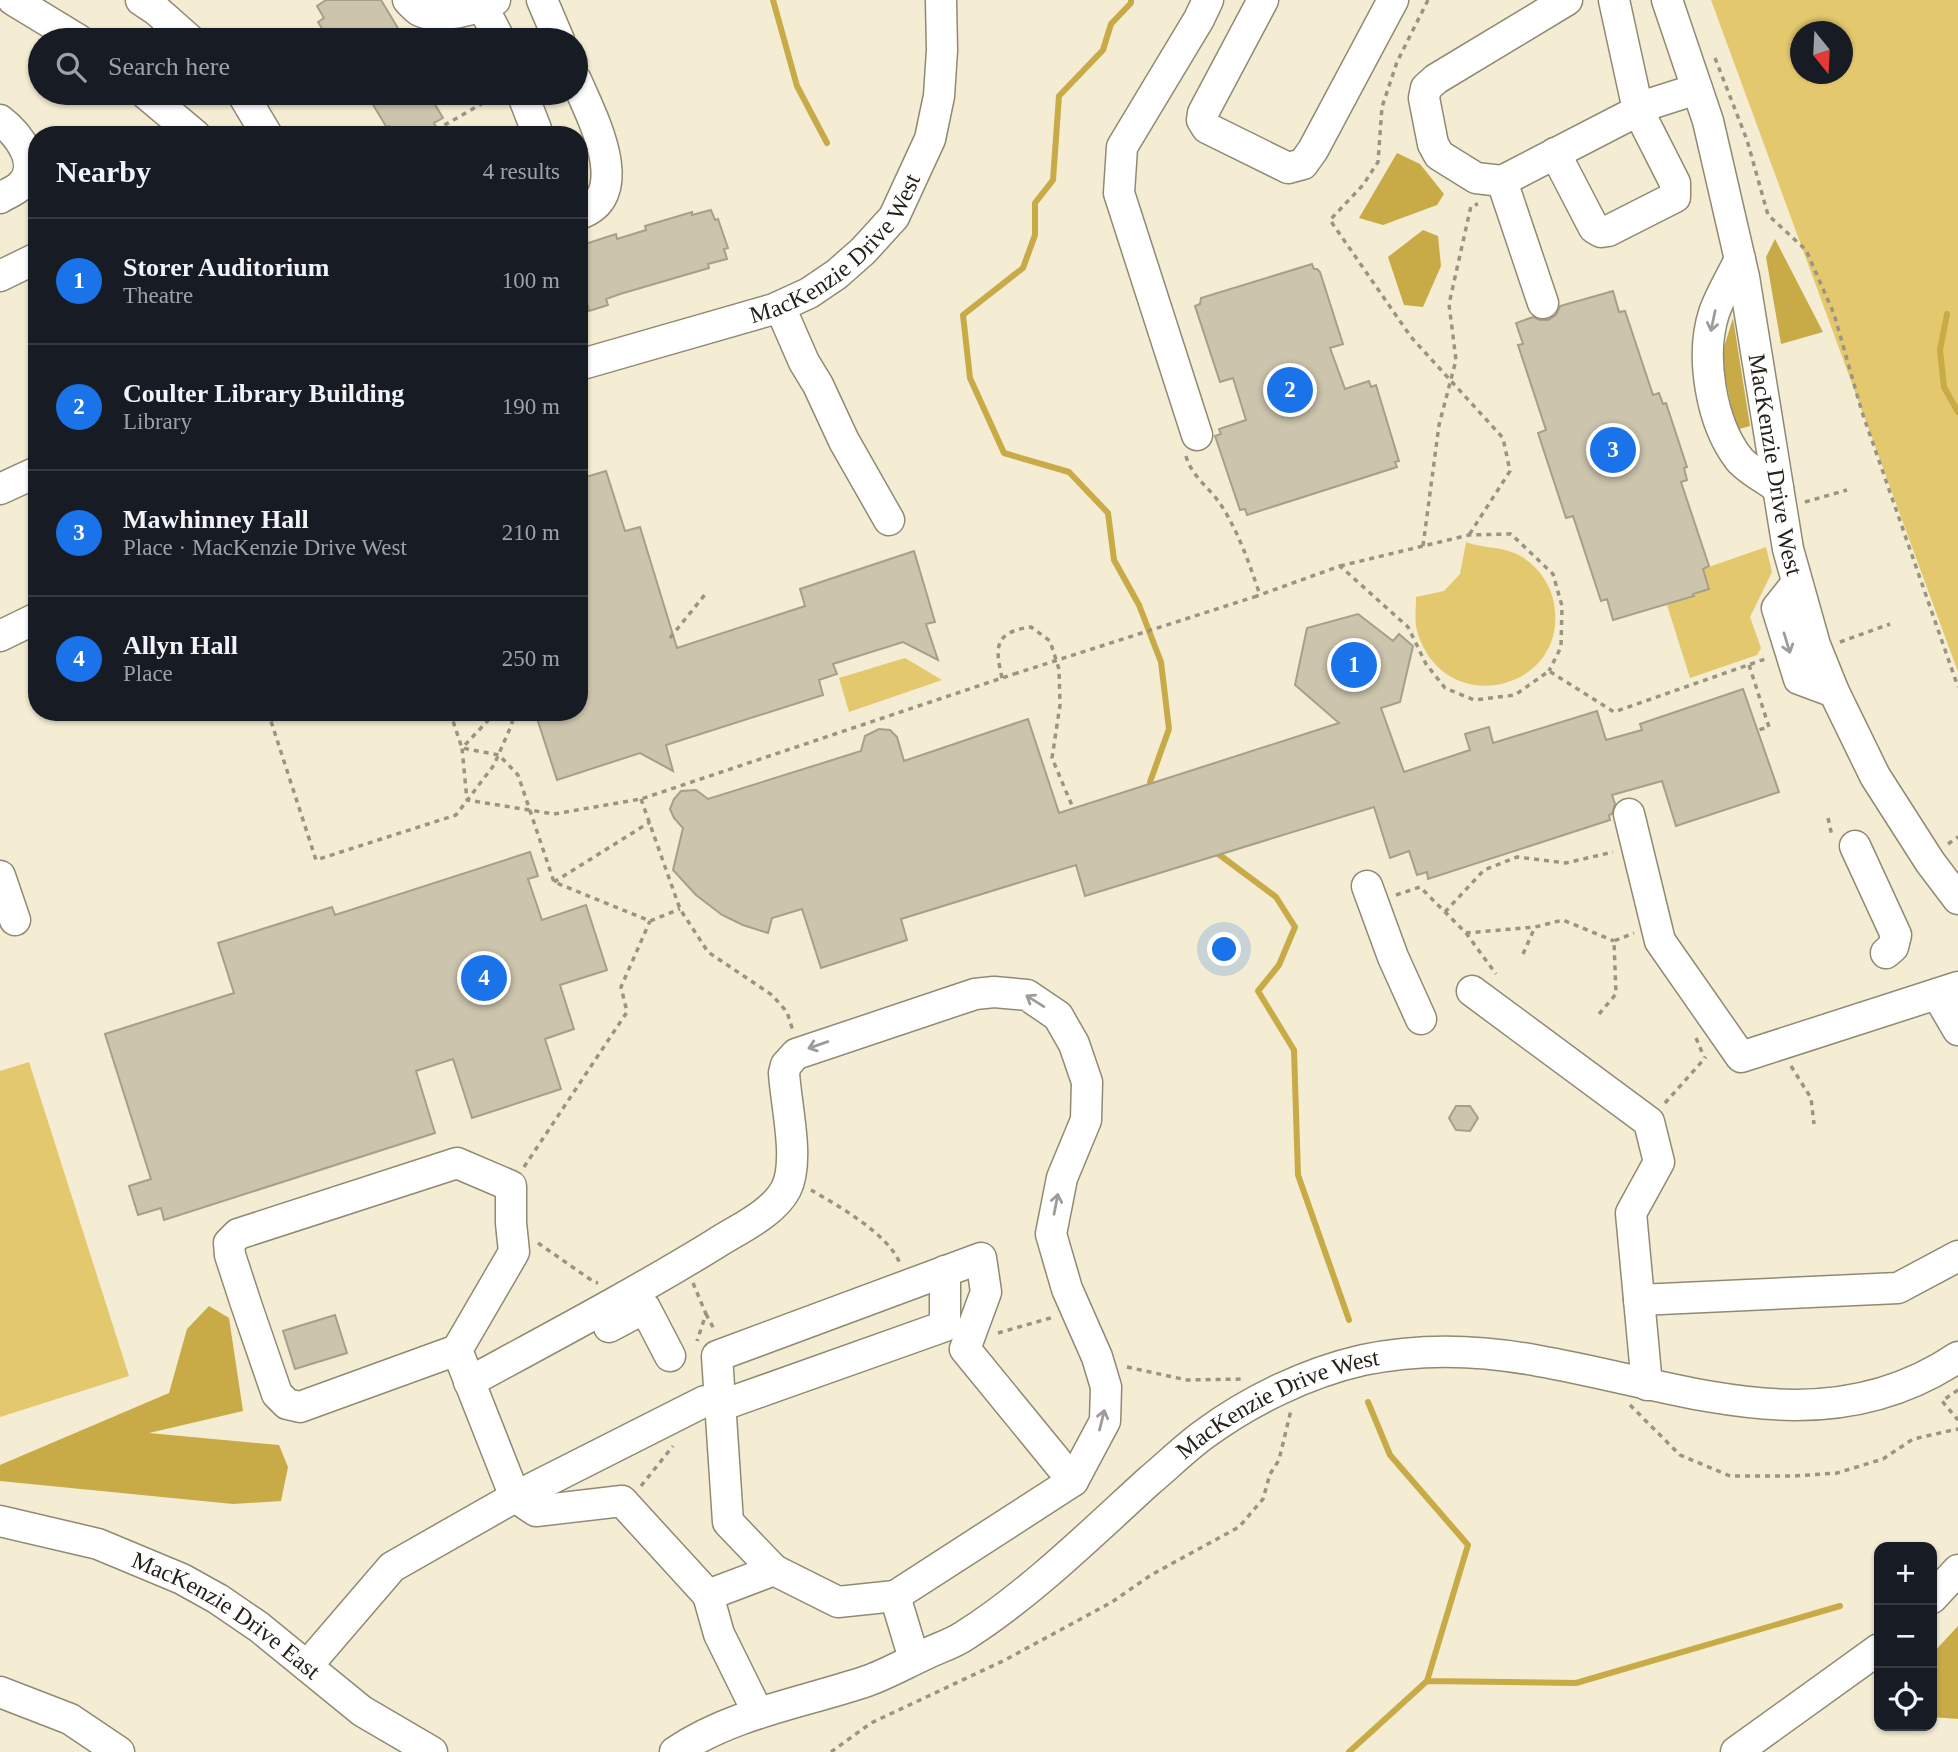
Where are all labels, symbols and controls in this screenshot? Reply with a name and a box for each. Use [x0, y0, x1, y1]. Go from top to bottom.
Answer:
north arrow [1790, 21, 1853, 84]
search box [28, 28, 588, 105]
icon: search [52, 48, 90, 86]
text: Search here [108, 52, 230, 81]
text: Nearby [56, 155, 151, 188]
text: 4 results [483, 159, 560, 184]
street label: MacKenzie Drive West [746, 169, 925, 328]
text: Storer Auditorium [123, 253, 329, 282]
text: 1 [73, 268, 85, 293]
text: 100 m [502, 268, 560, 293]
text: Theatre [123, 283, 193, 308]
one-way arrow [1705, 309, 1719, 332]
street label: MacKenzie Drive West [1744, 352, 1808, 579]
pin: 2 [1267, 364, 1313, 416]
text: Coulter Library Building [123, 379, 404, 408]
text: 2 [73, 394, 85, 419]
text: 190 m [502, 394, 560, 419]
text: Library [123, 409, 192, 434]
pin: 3 [1590, 424, 1636, 476]
text: Mawhinney Hall [123, 505, 309, 534]
text: 3 [73, 520, 85, 545]
text: 210 m [502, 520, 560, 545]
text: Place · MacKenzie Drive West [123, 535, 407, 560]
text: Allyn Hall [123, 631, 238, 660]
one-way arrow [1782, 631, 1795, 653]
pin: 1 [1331, 639, 1377, 691]
text: 4 [73, 646, 85, 671]
text: 250 m [502, 646, 560, 671]
text: Place [123, 661, 173, 686]
your location [1207, 932, 1241, 966]
pin: 4 [461, 952, 507, 1004]
one-way arrow [1026, 993, 1046, 1007]
one-way arrow [807, 1039, 829, 1052]
one-way arrow [1050, 1193, 1064, 1216]
street label: MacKenzie Drive West [1171, 1344, 1381, 1464]
one-way arrow [1096, 1410, 1109, 1432]
map controls [1874, 1542, 1937, 1731]
button: + [1874, 1542, 1937, 1605]
street label: MacKenzie Drive East [128, 1547, 325, 1685]
button: − [1874, 1605, 1937, 1668]
button: locate [1874, 1668, 1937, 1731]

